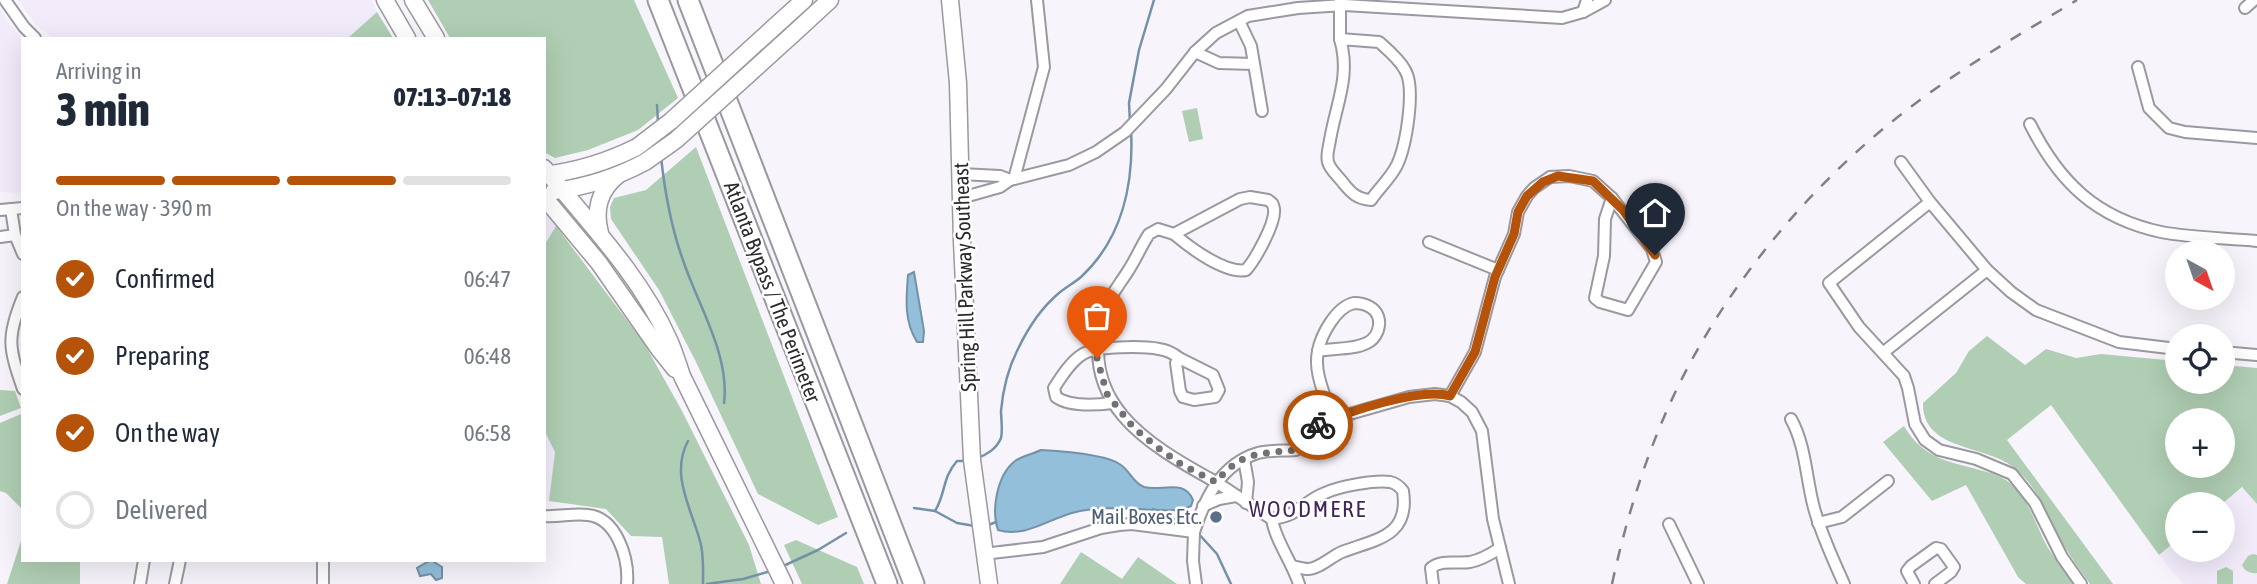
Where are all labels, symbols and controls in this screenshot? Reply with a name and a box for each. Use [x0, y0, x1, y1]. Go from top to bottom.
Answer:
text: Arriving in [56, 58, 142, 84]
text: 07:13–07:18 [394, 82, 511, 112]
text: 3 min [56, 83, 150, 136]
street label: Spring Hill Parkway Southeast [948, 162, 980, 392]
street label: Atlanta Bypass / The Perimeter [720, 178, 826, 406]
pin [1625, 183, 1685, 255]
icon: home [1636, 194, 1674, 232]
text: On the way · 390 m [56, 195, 212, 221]
north arrow [2165, 240, 2235, 310]
map controls [2165, 240, 2235, 562]
icon: check [56, 260, 94, 298]
text: Confirmed [115, 264, 215, 294]
text: 06:47 [464, 266, 511, 292]
pin [1067, 286, 1127, 358]
icon: bag [1078, 297, 1116, 335]
button: locate [2165, 324, 2235, 394]
icon: check [56, 337, 94, 375]
text: Preparing [115, 341, 209, 371]
text: 06:48 [464, 343, 511, 369]
courier [1283, 390, 1353, 460]
icon: bike [1299, 406, 1337, 444]
button: + [2165, 408, 2235, 478]
icon: check [56, 414, 94, 452]
text: On the way [115, 418, 220, 448]
text: 06:58 [464, 420, 511, 446]
button: − [2165, 492, 2235, 562]
text: Delivered [115, 495, 208, 525]
district label: WOODMERE [1249, 496, 1367, 522]
place label: Mail Boxes Etc. [1091, 504, 1202, 528]
marker: Mail Boxes Etc. [1208, 509, 1224, 525]

